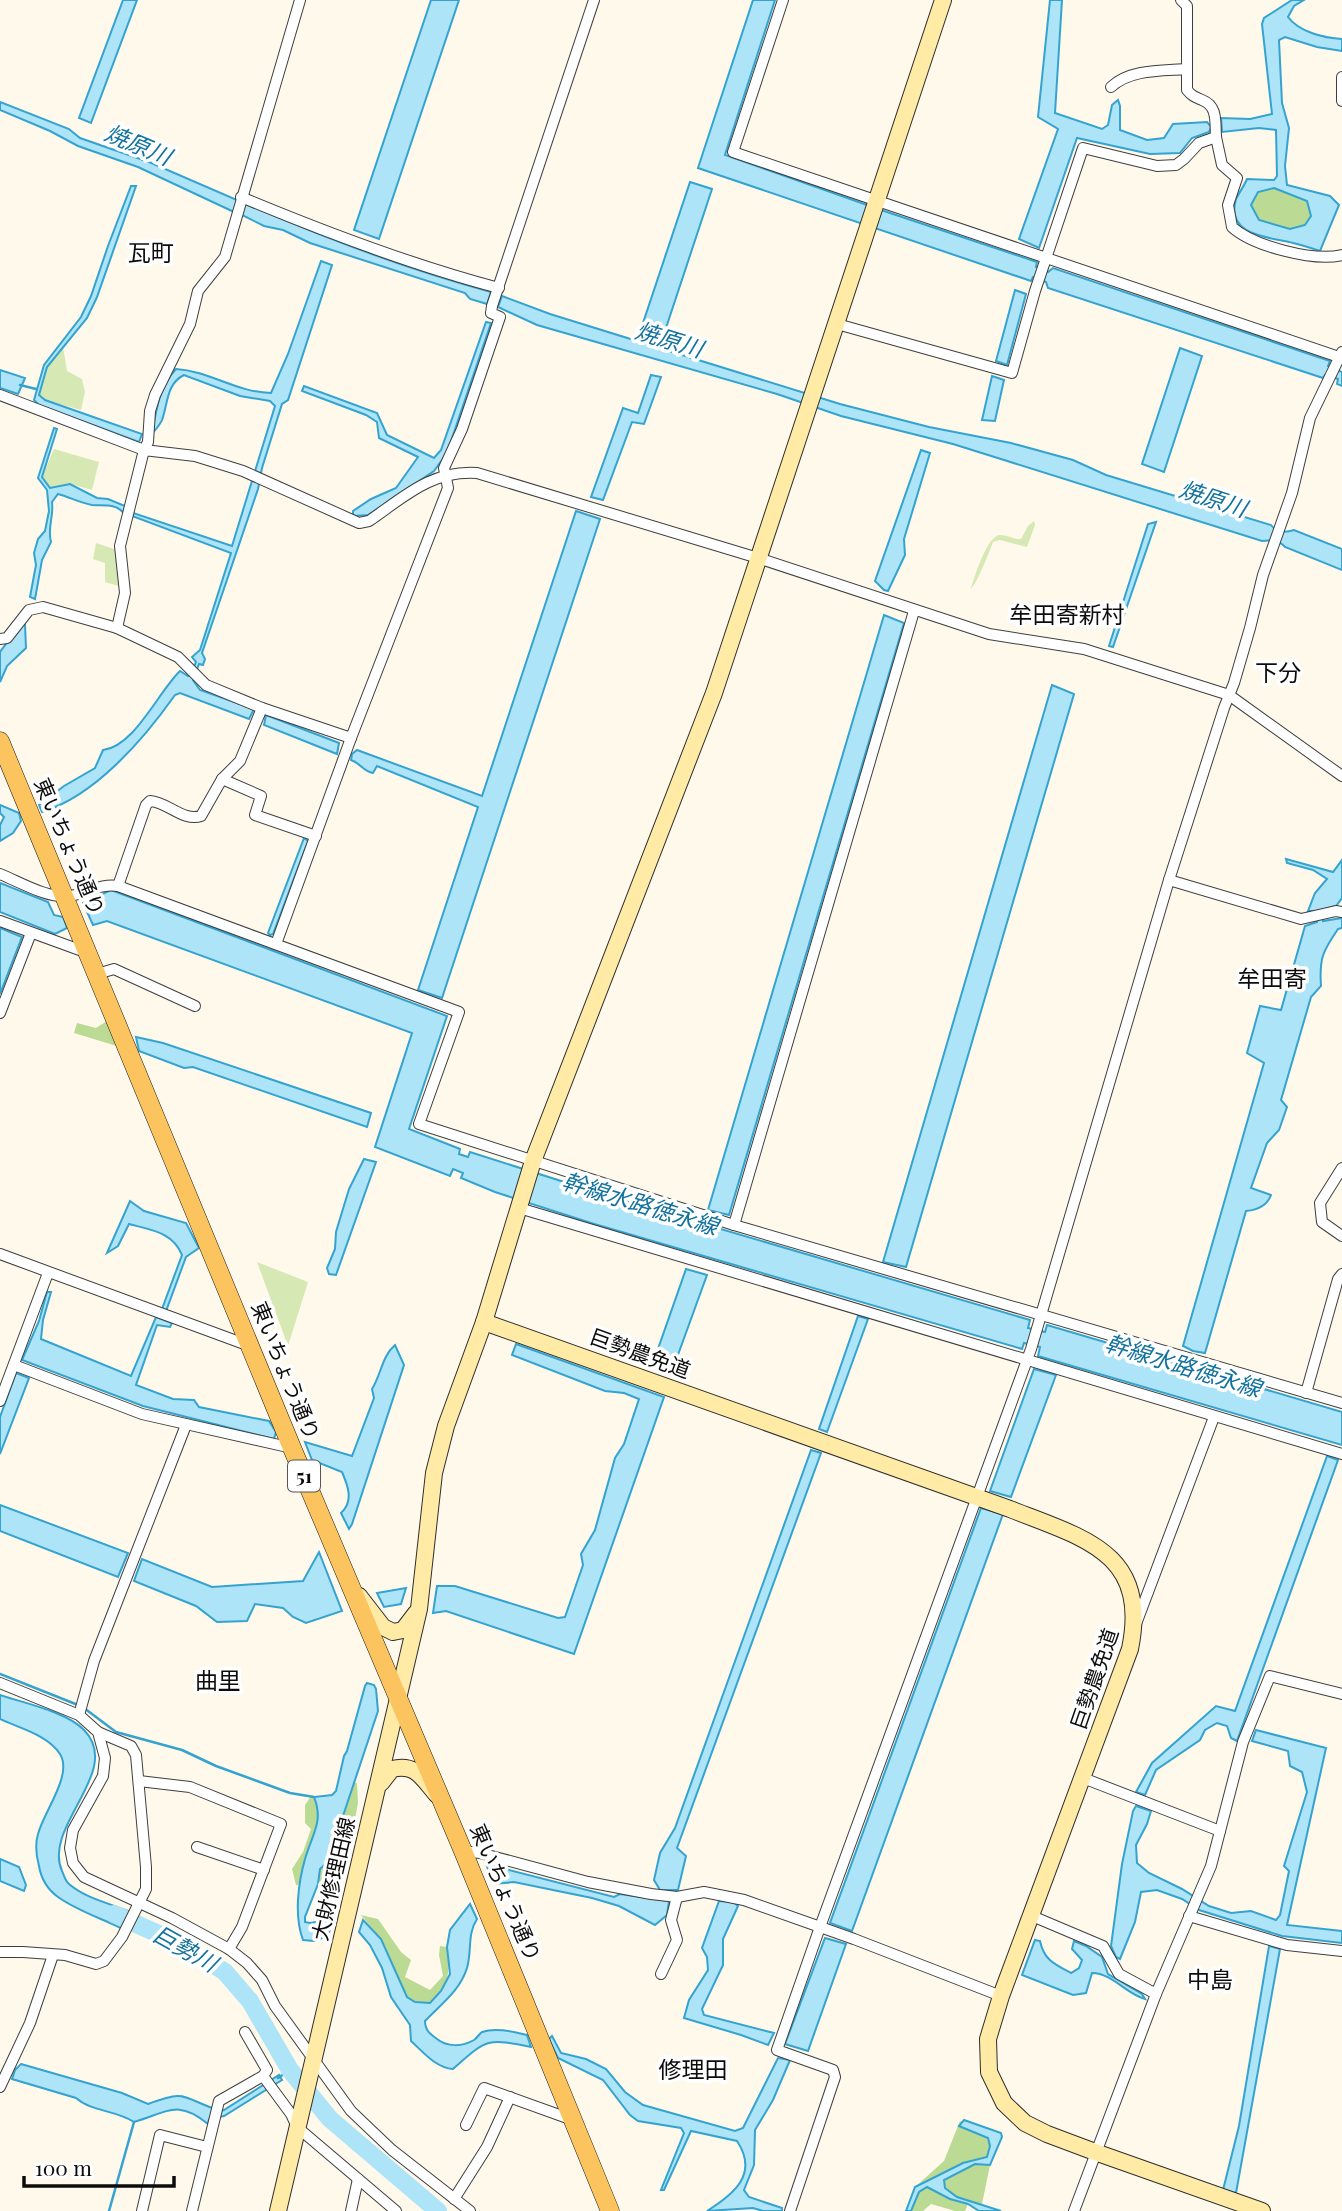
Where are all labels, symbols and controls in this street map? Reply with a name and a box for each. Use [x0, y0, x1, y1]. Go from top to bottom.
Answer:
water label: 焼原川 [101, 116, 179, 173]
district label: 瓦町 [128, 236, 174, 267]
water label: 焼原川 [632, 314, 710, 364]
water label: 焼原川 [1176, 472, 1254, 524]
district label: 牟田寄新村 [1010, 598, 1125, 629]
district label: 下分 [1255, 656, 1301, 687]
street label: 東いちょう通り [29, 773, 112, 919]
district label: 牟田寄 [1238, 962, 1307, 993]
water label: 幹線水路徳永線 [559, 1164, 725, 1242]
street label: 東いちょう通り [246, 1297, 327, 1444]
street label: 巨勢農免道 [587, 1321, 695, 1383]
water label: 幹線水路徳永線 [1102, 1326, 1268, 1404]
road number: 51 [288, 1460, 320, 1492]
street label: 巨勢農免道 [1063, 1624, 1123, 1733]
district label: 曲里 [195, 1664, 241, 1695]
street label: 大財修理田線 [304, 1814, 360, 1943]
street label: 東いちょう通り [465, 1819, 548, 1965]
water label: 巨勢川 [148, 1917, 226, 1979]
district label: 中島 [1187, 1963, 1233, 1994]
district label: 修理田 [659, 2053, 728, 2084]
scale bar [24, 2144, 175, 2188]
text: 100 m [35, 2153, 92, 2181]

